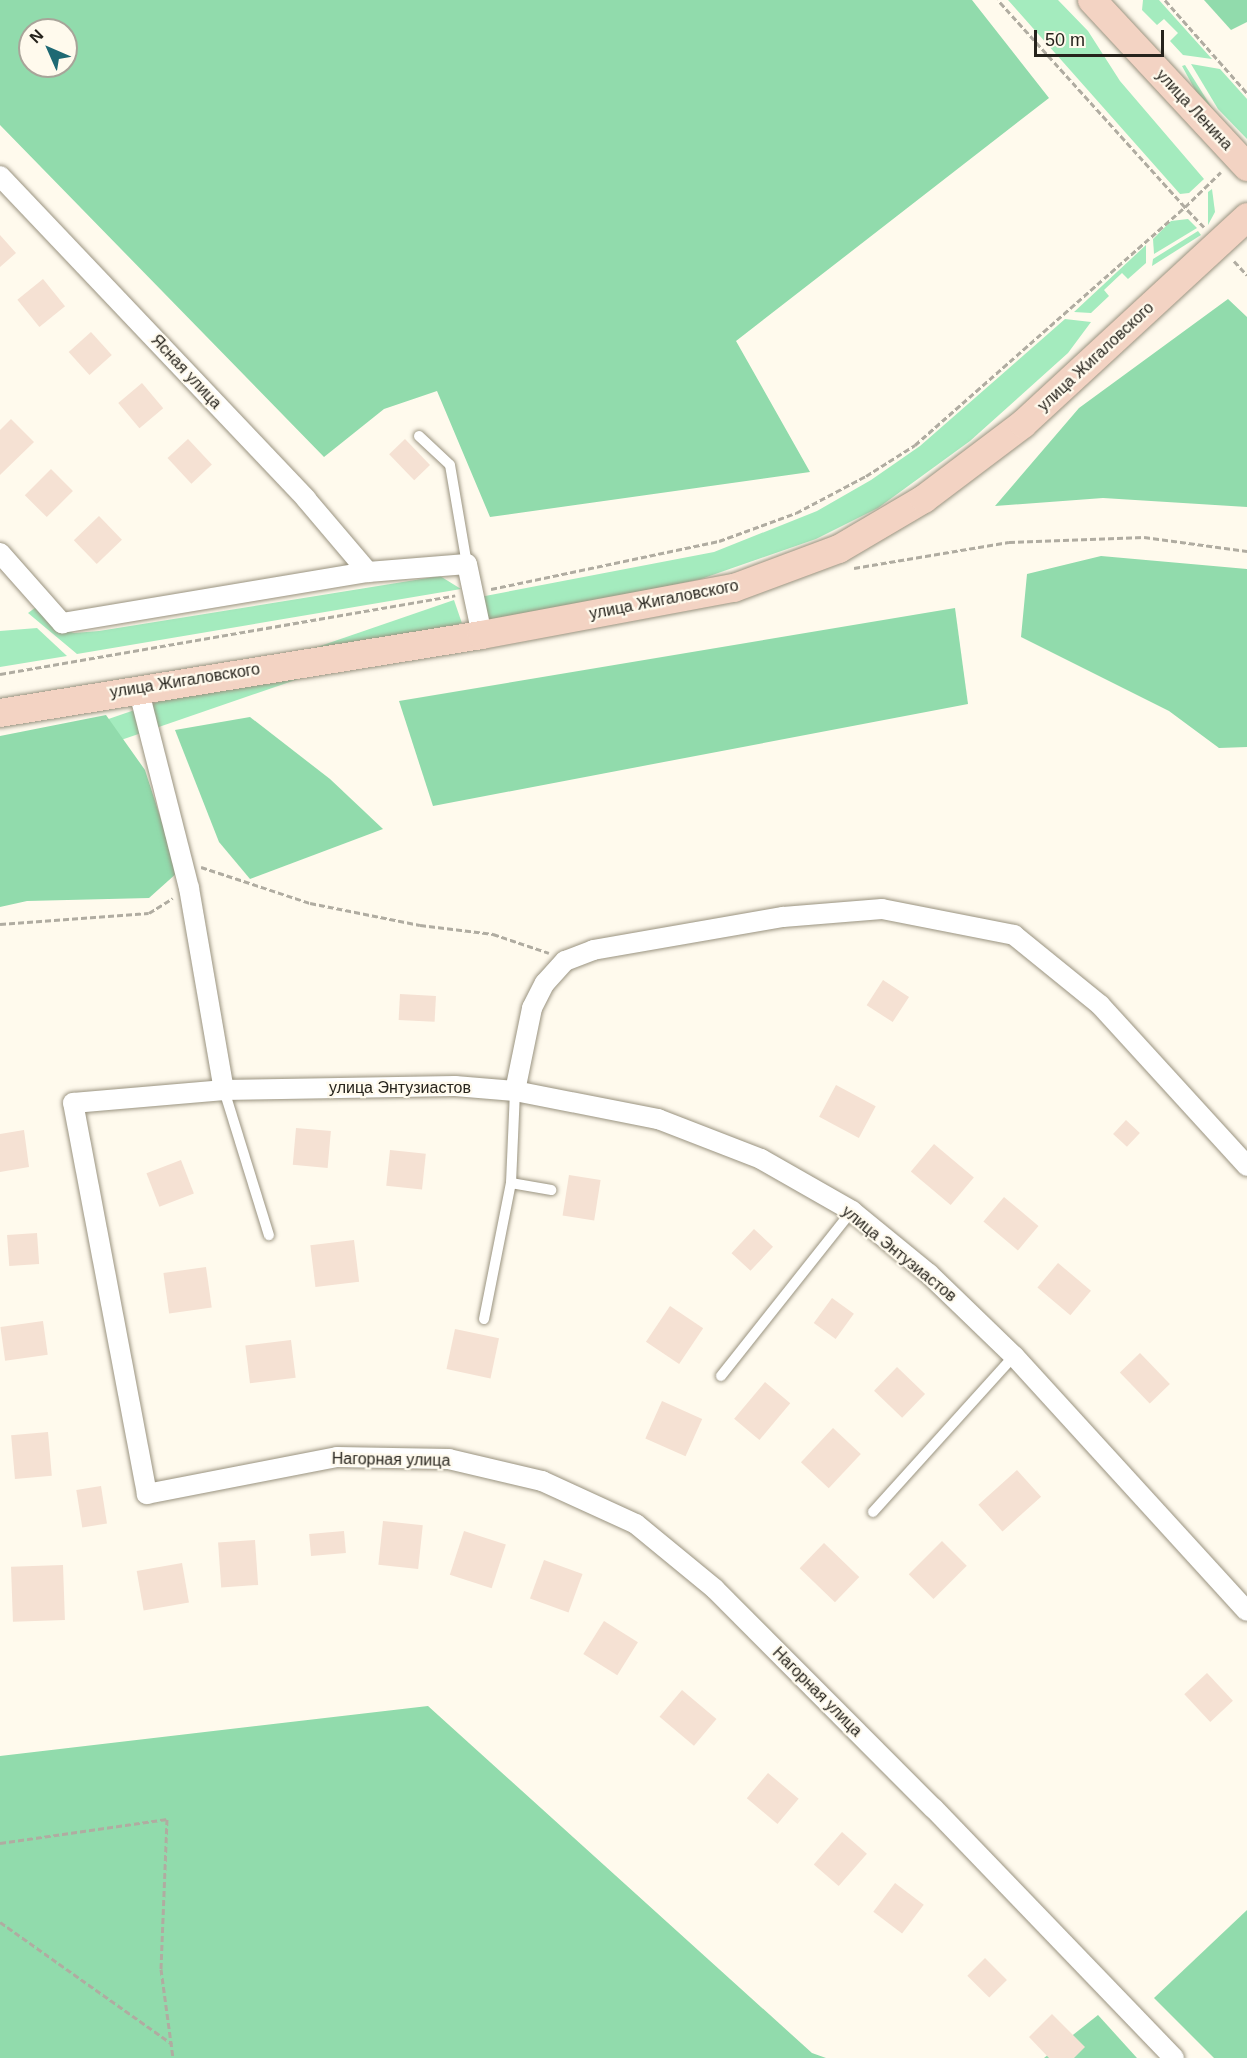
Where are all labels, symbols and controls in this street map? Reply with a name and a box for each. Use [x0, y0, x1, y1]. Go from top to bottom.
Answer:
north arrow [18, 18, 78, 78]
scale bar [1037, 18, 1168, 56]
text: N [26, 26, 46, 46]
text: 50 m [1045, 30, 1085, 50]
street label: улица Ленина [1152, 66, 1236, 154]
street label: улица Жигаловского [1034, 298, 1158, 416]
street label: Ясная улица [147, 331, 225, 413]
street label: улица Жигаловского [588, 576, 740, 624]
street label: улица Жигаловского [109, 660, 261, 702]
street label: улица Энтузиастов [329, 1078, 471, 1098]
street label: улица Энтузиастов [838, 1202, 960, 1306]
street label: Нагорная улица [332, 1449, 450, 1471]
street label: Нагорная улица [768, 1643, 866, 1741]

